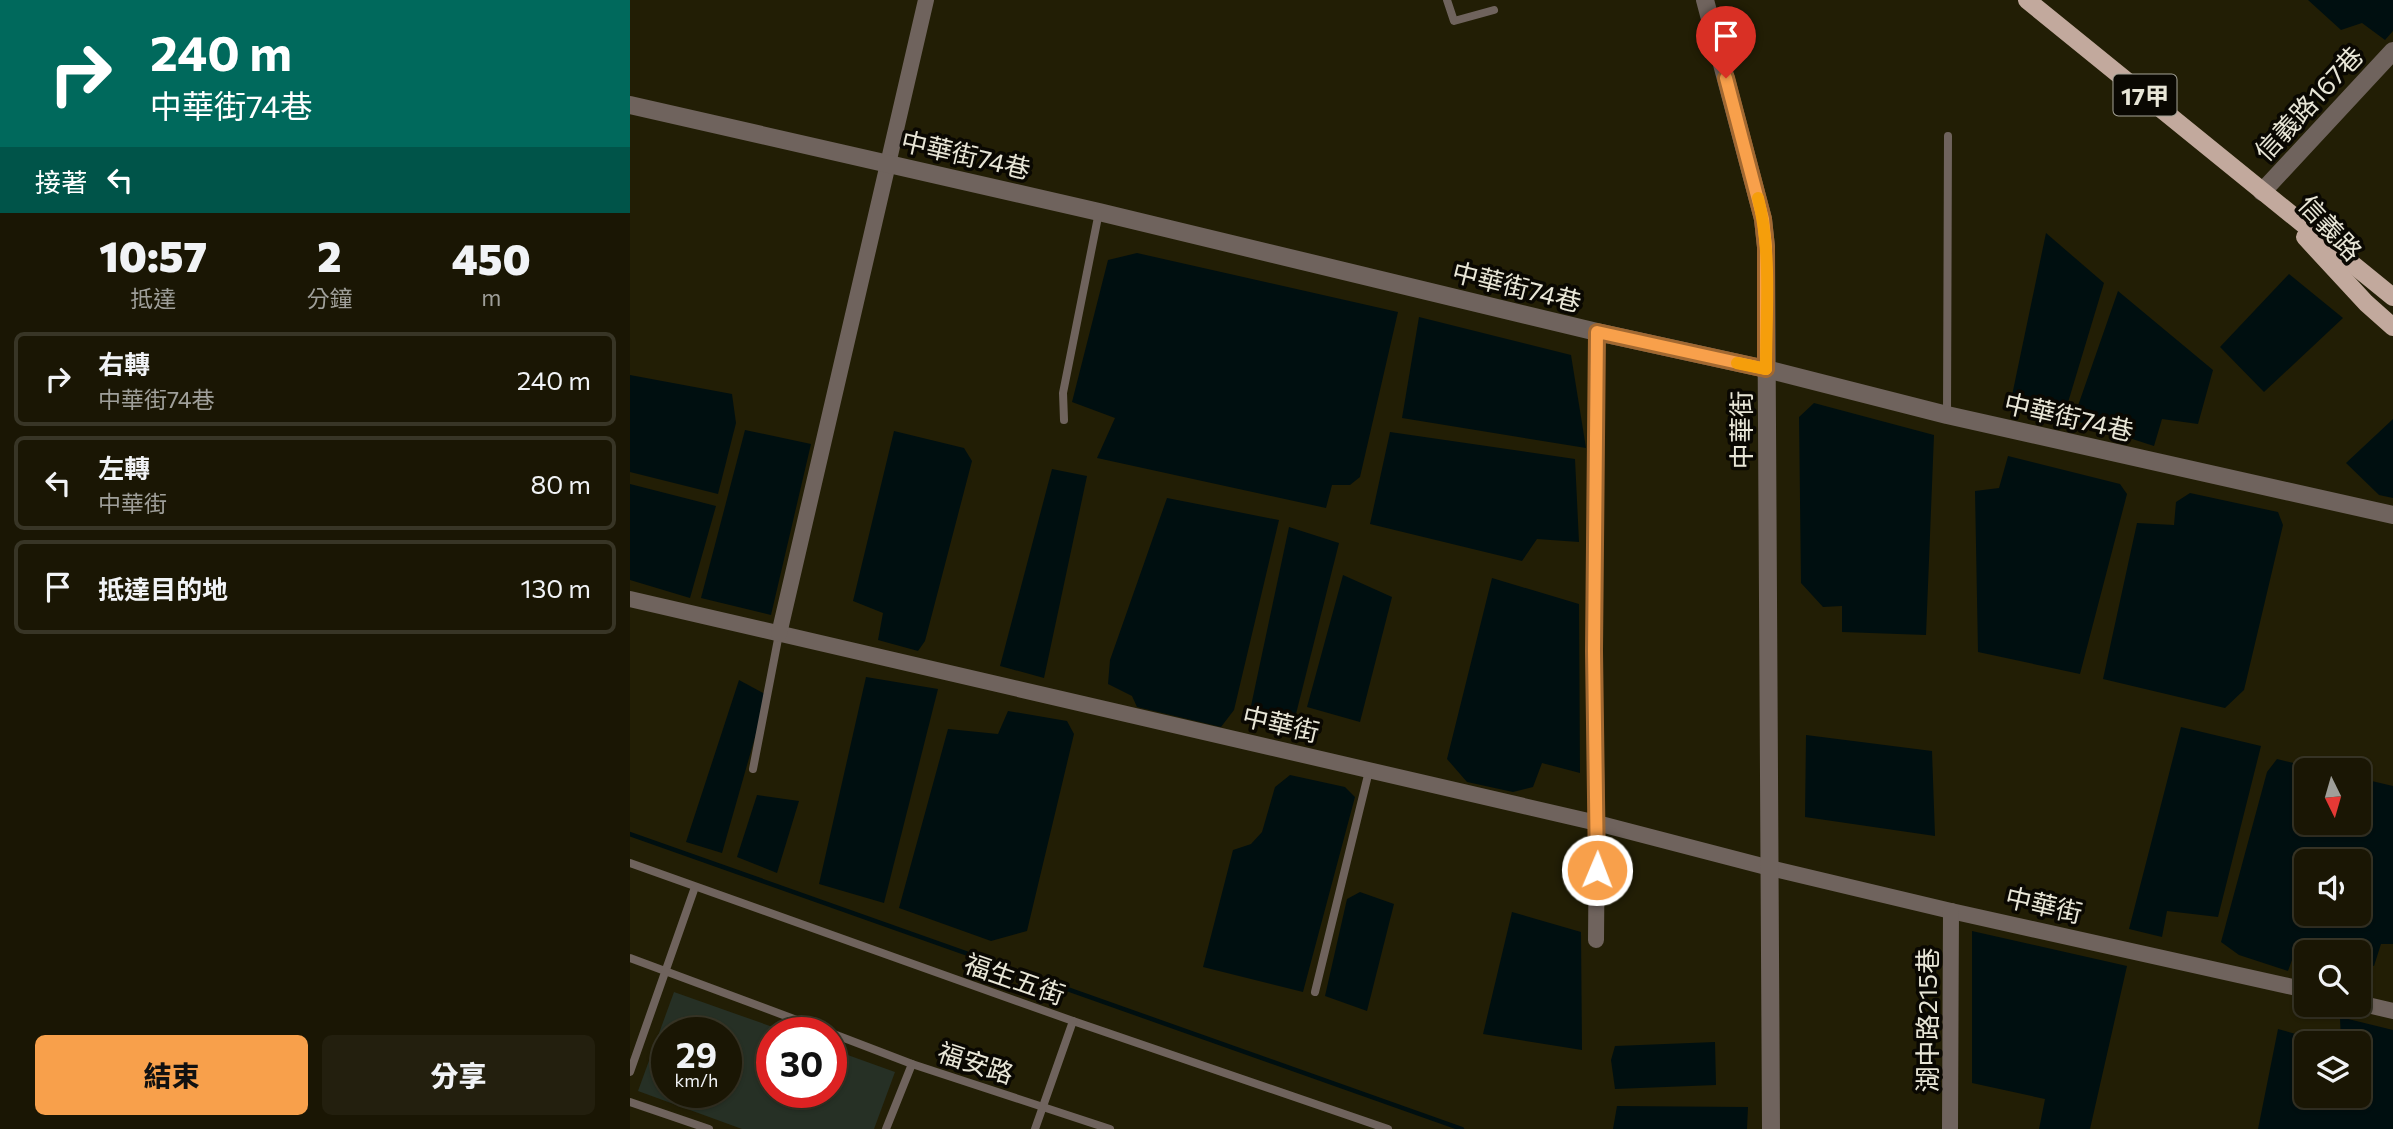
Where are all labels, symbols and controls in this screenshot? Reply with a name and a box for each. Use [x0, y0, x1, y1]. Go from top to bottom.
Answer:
pin [1696, 6, 1756, 78]
icon: arrive [1707, 17, 1745, 55]
text: 240 m [150, 21, 292, 81]
icon: right [35, 28, 126, 119]
street label: 信義路167巷 [2247, 40, 2369, 166]
road number: 17甲 [2114, 74, 2176, 116]
text: 中華街74巷 [150, 85, 312, 125]
street label: 中華街74巷 [898, 124, 1034, 184]
icon: left [101, 161, 139, 199]
text: 接著 [35, 166, 87, 197]
street label: 信義路 [2293, 188, 2369, 266]
text: 10:57 [99, 229, 207, 281]
text: 2 [317, 229, 342, 281]
text: 450 [452, 232, 531, 284]
street label: 中華街74巷 [1449, 255, 1585, 317]
text: m [481, 283, 501, 311]
text: 抵達 [130, 284, 176, 312]
text: 分鐘 [306, 284, 352, 312]
text: 右轉 [98, 348, 150, 379]
icon: right [39, 360, 77, 398]
text: 240 m [517, 364, 591, 395]
text: 中華街74巷 [98, 385, 215, 413]
street label: 中華街74巷 [2001, 386, 2137, 446]
street label: 中華街 [1725, 391, 1756, 469]
text: 左轉 [98, 452, 150, 483]
icon: left [39, 464, 77, 502]
text: 80 m [531, 468, 591, 499]
text: 中華街 [98, 489, 167, 517]
icon: arrive [39, 568, 77, 606]
text: 130 m [520, 572, 591, 603]
text: 抵達目的地 [98, 573, 228, 604]
street label: 中華街 [1240, 699, 1322, 747]
north arrow [2294, 758, 2371, 835]
map controls [2294, 758, 2371, 1108]
position arrow [1560, 833, 1634, 907]
button: sound [2294, 849, 2371, 926]
street label: 中華街 [2003, 880, 2085, 928]
button: search [2294, 940, 2371, 1017]
street label: 福生五街 [961, 946, 1069, 1010]
street label: 湖中路215巷 [1911, 948, 1942, 1092]
speed limit sign: 30 [756, 1017, 847, 1108]
button: layers [2294, 1031, 2371, 1108]
text: 29 [676, 1032, 717, 1075]
button: 結束 [35, 1035, 308, 1115]
button: 分享 [322, 1035, 595, 1115]
street label: 福安路 [934, 1035, 1018, 1089]
text: km/h [675, 1069, 718, 1091]

